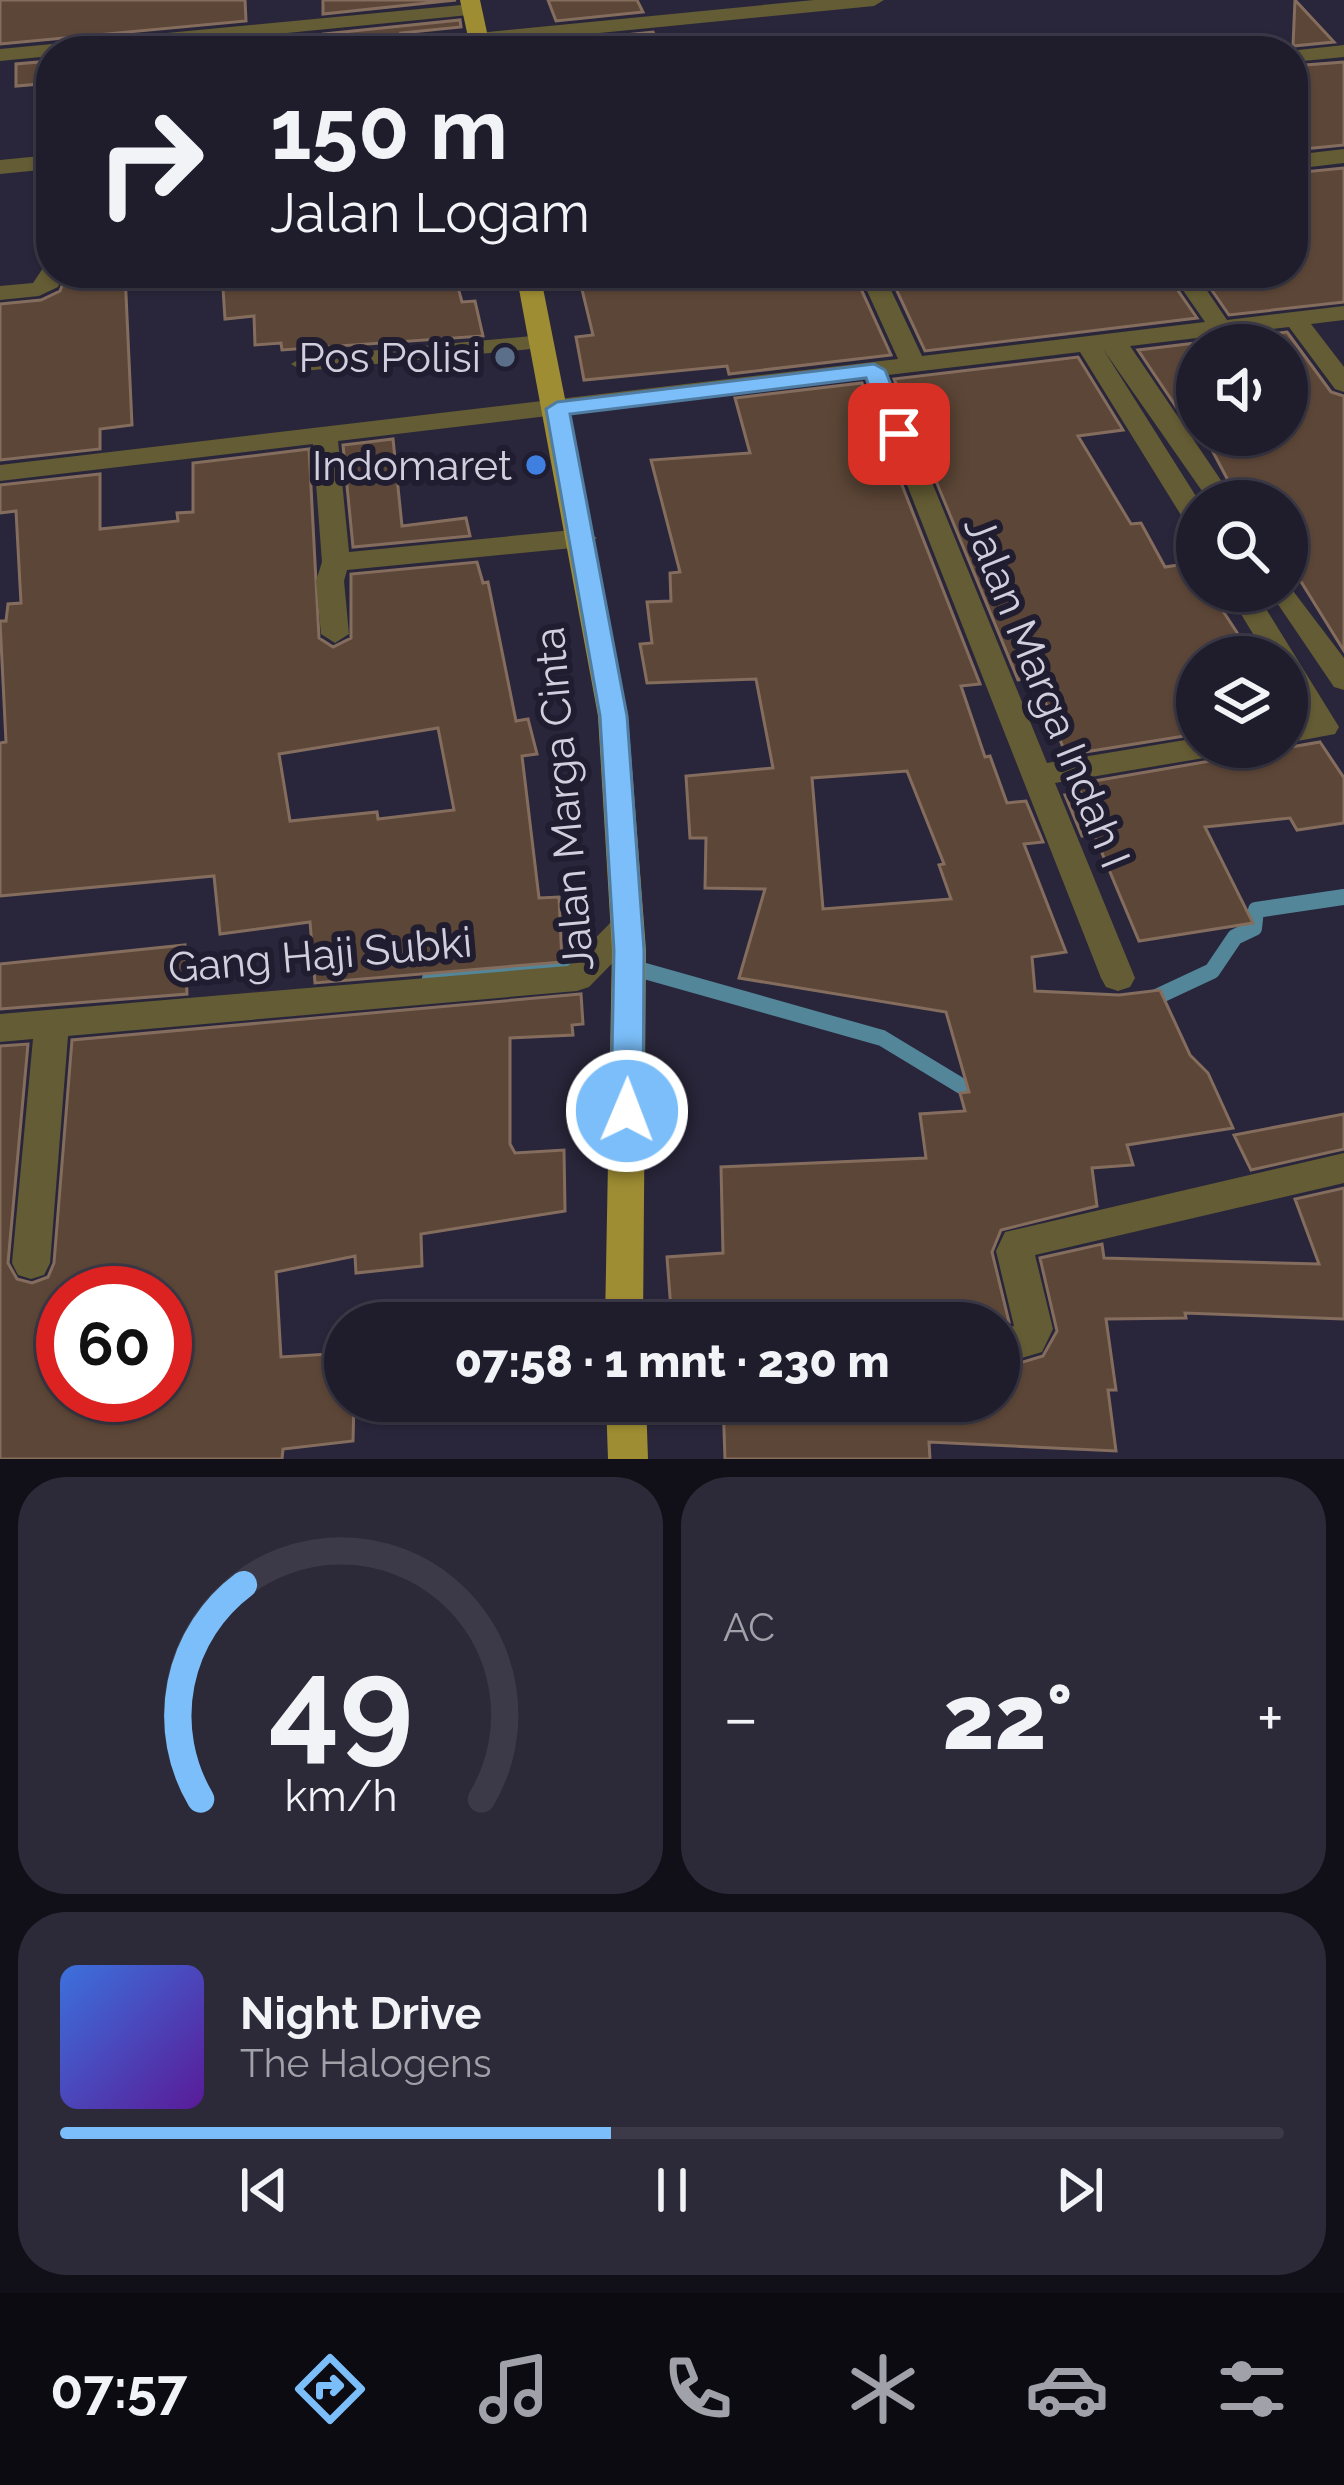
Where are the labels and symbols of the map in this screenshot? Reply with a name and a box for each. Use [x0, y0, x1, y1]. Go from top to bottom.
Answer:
place label: Pos Polisi [299, 333, 481, 382]
marker: Pos Polisi [492, 344, 518, 370]
pin [848, 383, 950, 485]
place label: Indomaret [312, 441, 512, 490]
marker: Indomaret [523, 452, 549, 478]
street label: Jalan Marga Indah I [954, 509, 1140, 875]
street label: Jalan Marga Cinta [525, 625, 603, 973]
street label: Gang Haji Subki [166, 917, 474, 993]
position arrow [564, 1048, 690, 1174]
speed limit sign: 60 [36, 1266, 192, 1422]

